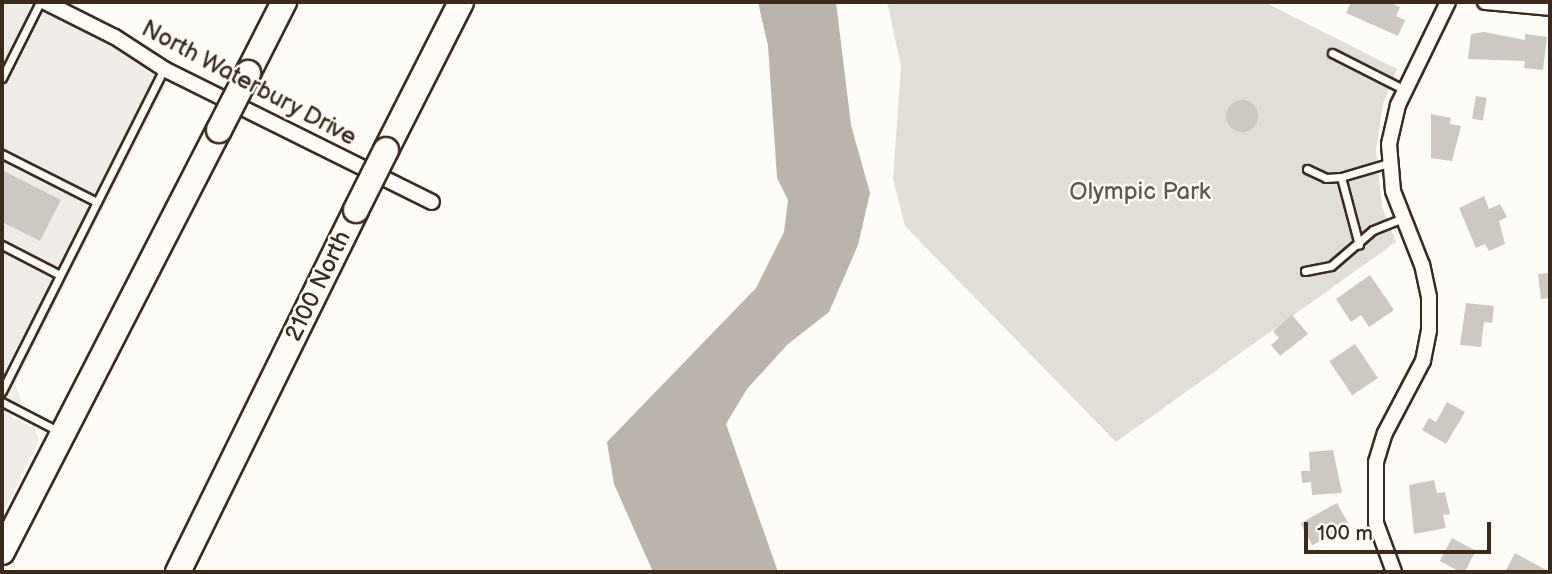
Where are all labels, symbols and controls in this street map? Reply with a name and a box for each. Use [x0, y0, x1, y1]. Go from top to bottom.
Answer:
street label: North Waterbury Drive [136, 14, 362, 152]
park label: Olympic Park [1069, 178, 1211, 206]
street label: 2100 North [279, 226, 357, 346]
scale bar [1307, 508, 1494, 552]
text: 100 m [1317, 521, 1373, 546]

